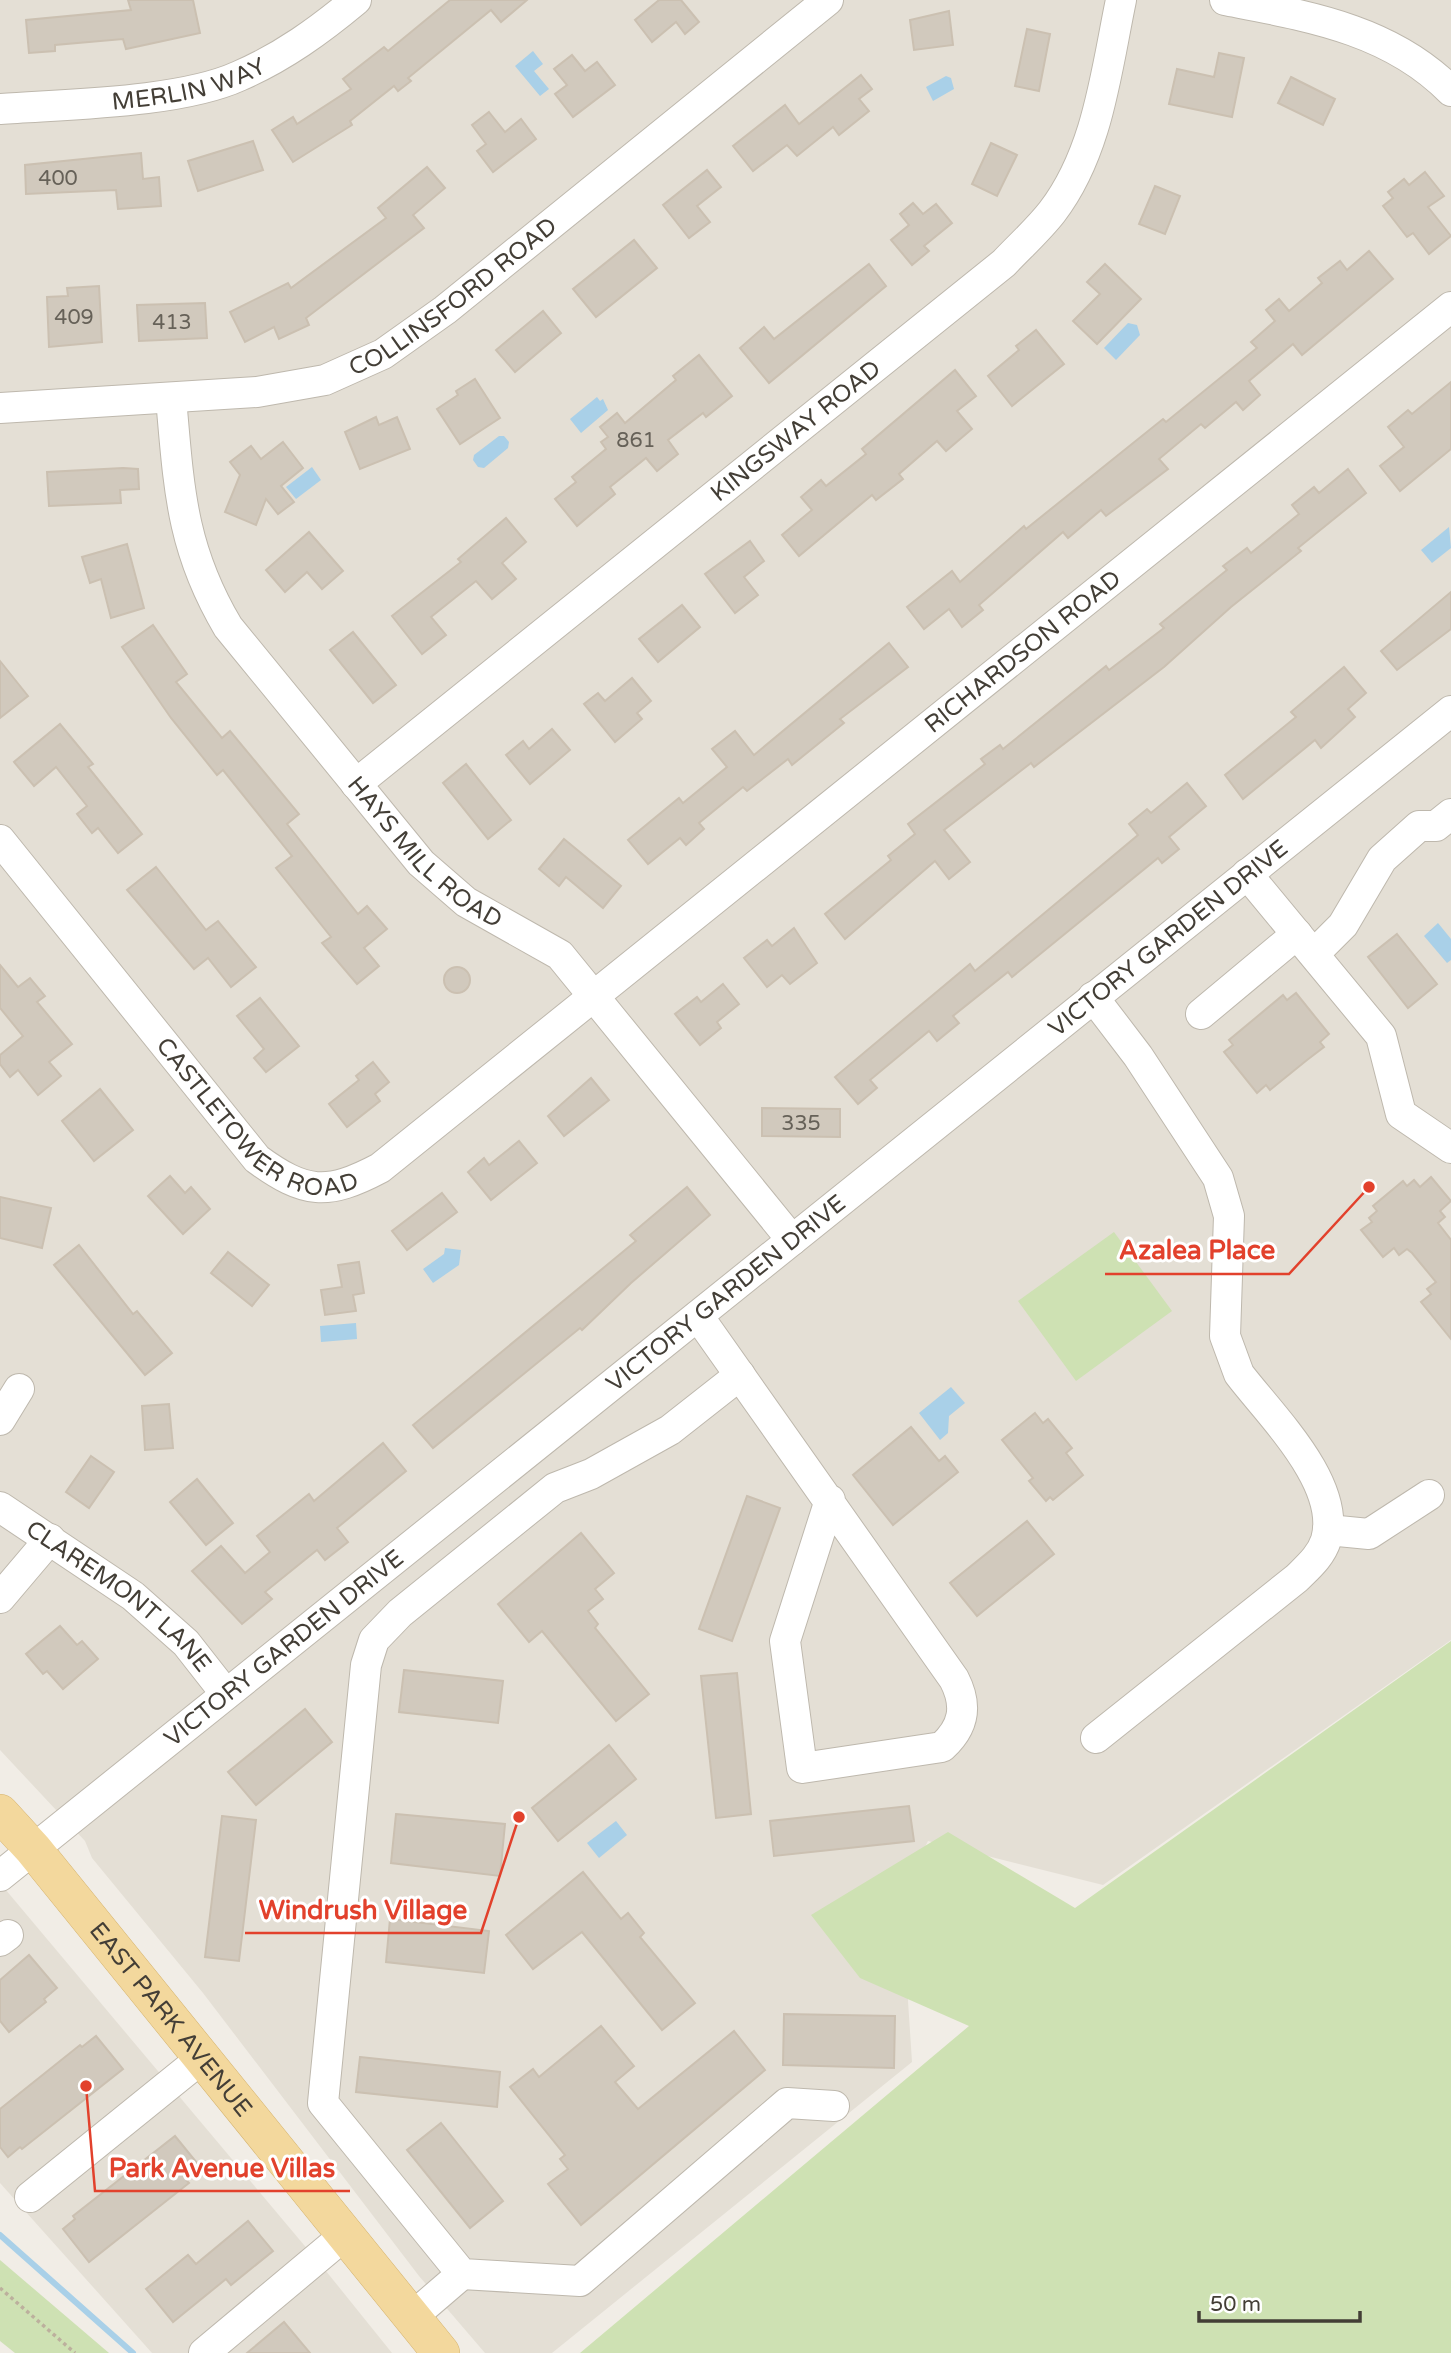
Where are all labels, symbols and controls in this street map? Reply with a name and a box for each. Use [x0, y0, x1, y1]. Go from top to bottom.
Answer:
street label: MERLIN WAY [110, 52, 271, 117]
house number: 400 [38, 166, 78, 191]
street label: COLLINSFORD ROAD [345, 211, 563, 382]
house number: 409 [54, 305, 94, 330]
house number: 413 [152, 310, 192, 335]
street label: KINGSWAY ROAD [705, 354, 887, 508]
house number: 861 [616, 428, 656, 453]
street label: RICHARDSON ROAD [919, 564, 1127, 739]
street label: HAYS MILL ROAD [341, 771, 507, 934]
street label: VICTORY GARDEN DRIVE [1043, 834, 1294, 1043]
street label: CASTLETOWER ROAD [150, 1032, 362, 1203]
house number: 335 [781, 1111, 821, 1136]
street label: VICTORY GARDEN DRIVE [601, 1189, 852, 1398]
callout: Azalea Place [1105, 1227, 1289, 1274]
text: Azalea Place [1119, 1235, 1275, 1266]
street label: CLAREMONT LANE [20, 1515, 217, 1678]
street label: VICTORY GARDEN DRIVE [159, 1544, 410, 1753]
callout: Windrush Village [245, 1886, 481, 1933]
text: Windrush Village [259, 1895, 468, 1926]
street label: EAST PARK AVENUE [83, 1916, 258, 2123]
callout: Park Avenue Villas [95, 2144, 350, 2191]
text: Park Avenue Villas [109, 2153, 335, 2184]
scale bar [1199, 2280, 1360, 2324]
text: 50 m [1210, 2292, 1261, 2317]

